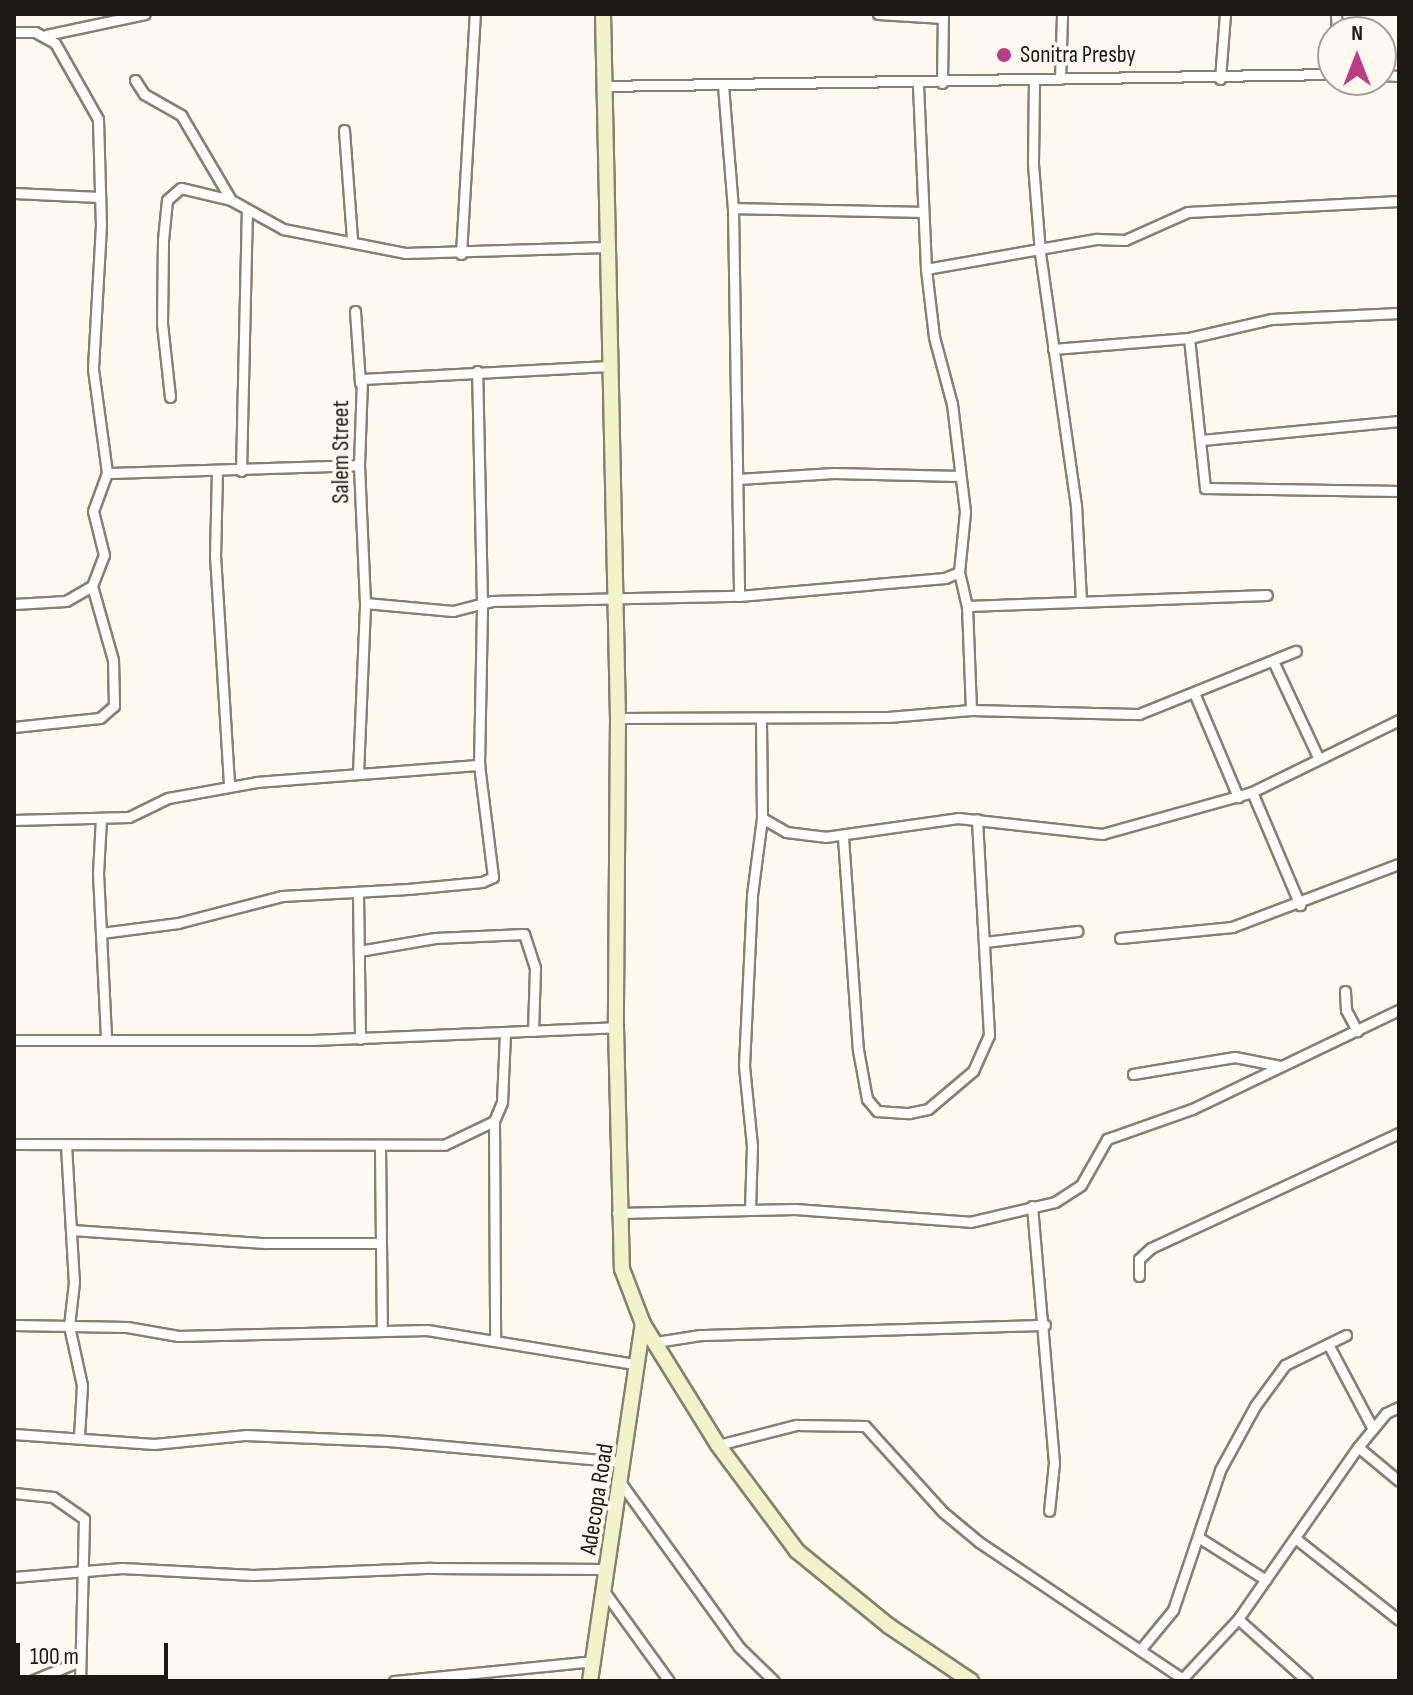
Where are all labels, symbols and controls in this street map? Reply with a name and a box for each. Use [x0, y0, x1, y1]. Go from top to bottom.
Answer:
north arrow [1317, 16, 1397, 96]
text: N [1351, 20, 1363, 47]
place label: Sonitra Presby [1020, 41, 1136, 69]
marker: Sonitra Presby [995, 46, 1013, 64]
street label: Salem Street [327, 400, 355, 504]
street label: Adecopa Road [574, 1441, 620, 1557]
scale bar [20, 1627, 172, 1677]
text: 100 m [30, 1642, 79, 1671]

